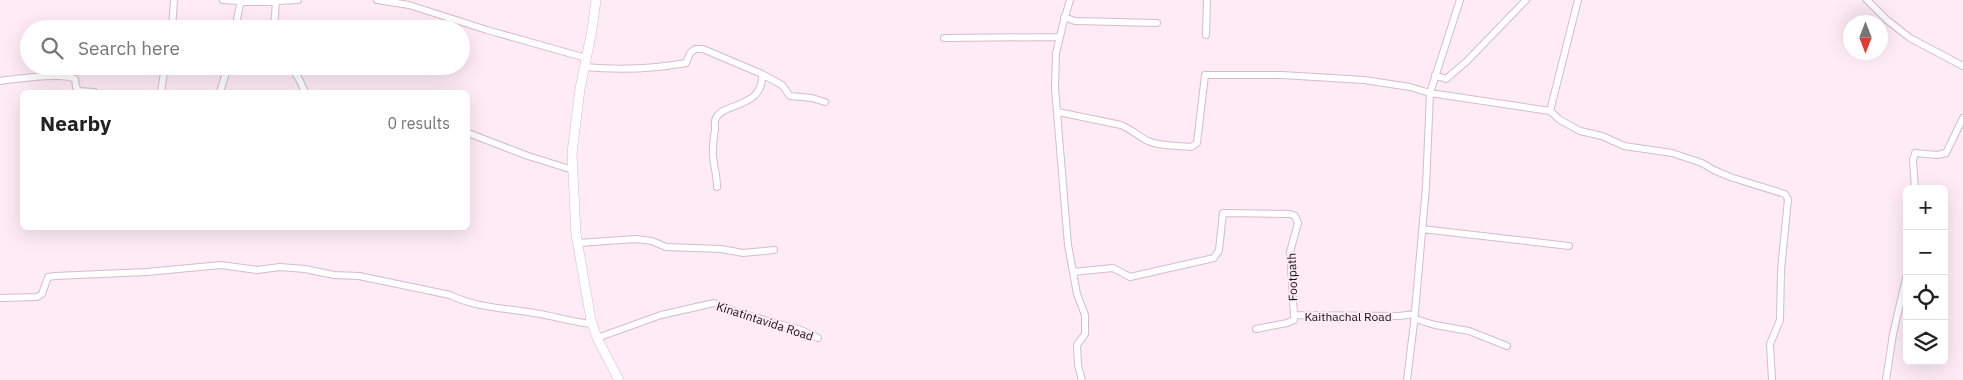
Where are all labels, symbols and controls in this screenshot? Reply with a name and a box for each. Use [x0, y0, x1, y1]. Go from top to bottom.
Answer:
north arrow [1843, 15, 1888, 60]
search box [20, 20, 470, 75]
icon: search [38, 34, 66, 62]
text: Search here [78, 36, 180, 60]
text: Nearby [40, 109, 111, 137]
text: 0 results [387, 113, 450, 133]
map controls [1903, 185, 1948, 365]
button: + [1903, 185, 1948, 230]
button: − [1903, 230, 1948, 275]
street label: Footpath [1284, 253, 1300, 301]
button: locate [1903, 275, 1948, 320]
street label: Kinatintavida Road [715, 298, 815, 344]
street label: Kaithachal Road [1304, 309, 1392, 324]
button: layers [1903, 320, 1948, 365]

